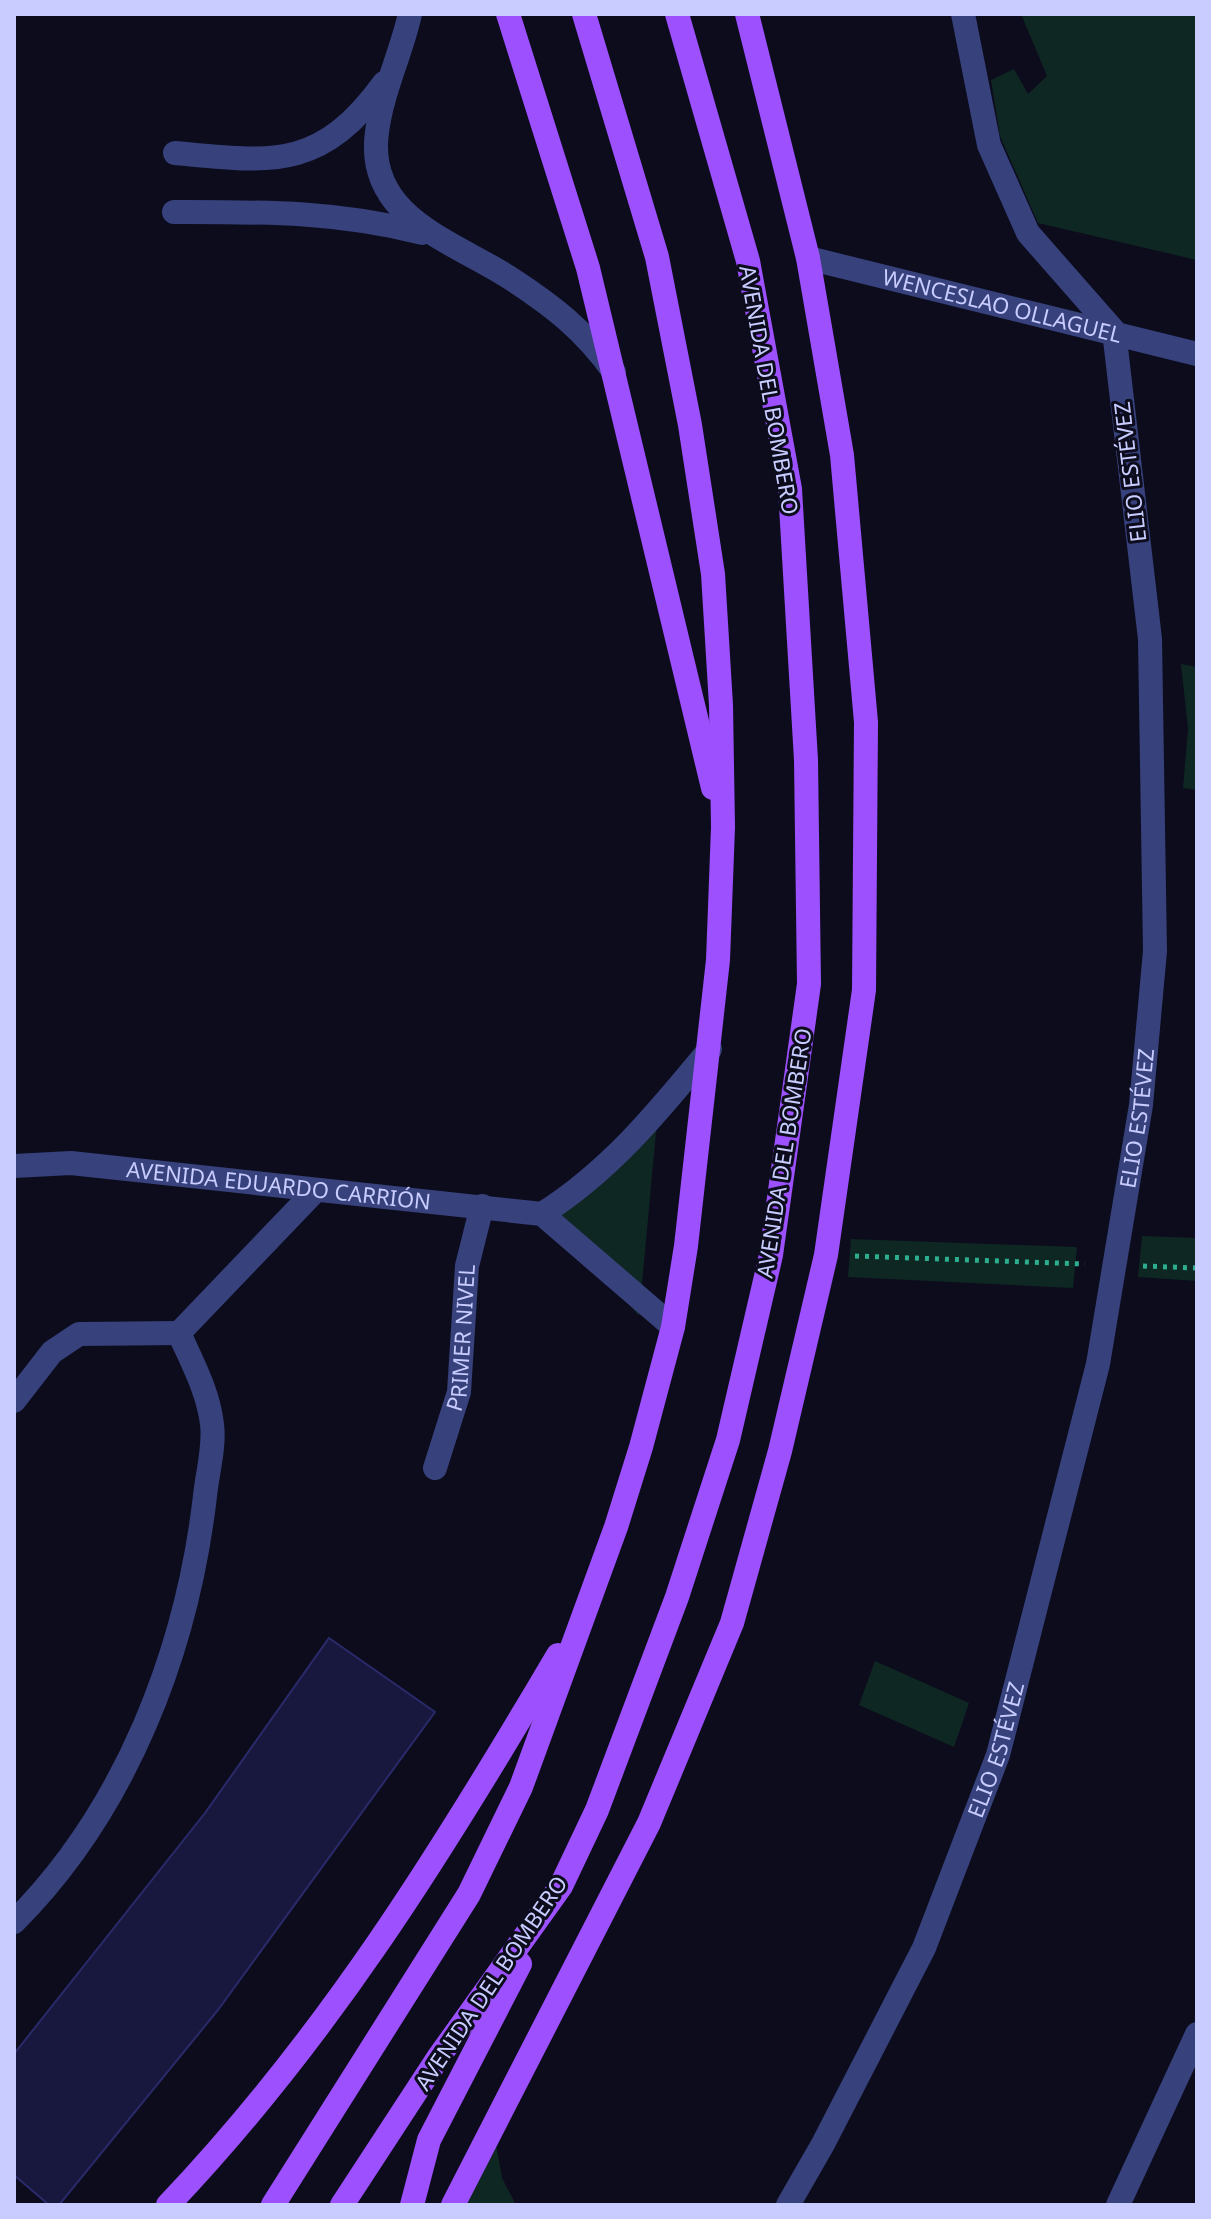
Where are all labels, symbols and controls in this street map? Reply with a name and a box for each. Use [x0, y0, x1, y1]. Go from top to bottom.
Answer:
street label: WENCESLAO OLLAGUEL [880, 261, 1125, 349]
street label: AVENIDA DEL BOMBERO [733, 263, 807, 517]
street label: ELIO ESTÉVEZ [1106, 400, 1152, 544]
street label: AVENIDA DEL BOMBERO [748, 1026, 818, 1280]
street label: ELIO ESTÉVEZ [1111, 1047, 1160, 1190]
street label: AVENIDA EDUARDO CARRIÓN [125, 1153, 432, 1216]
street label: PRIMER NIVEL [438, 1263, 481, 1415]
street label: ELIO ESTÉVEZ [959, 1678, 1030, 1822]
street label: AVENIDA DEL BOMBERO [407, 1869, 573, 2096]

